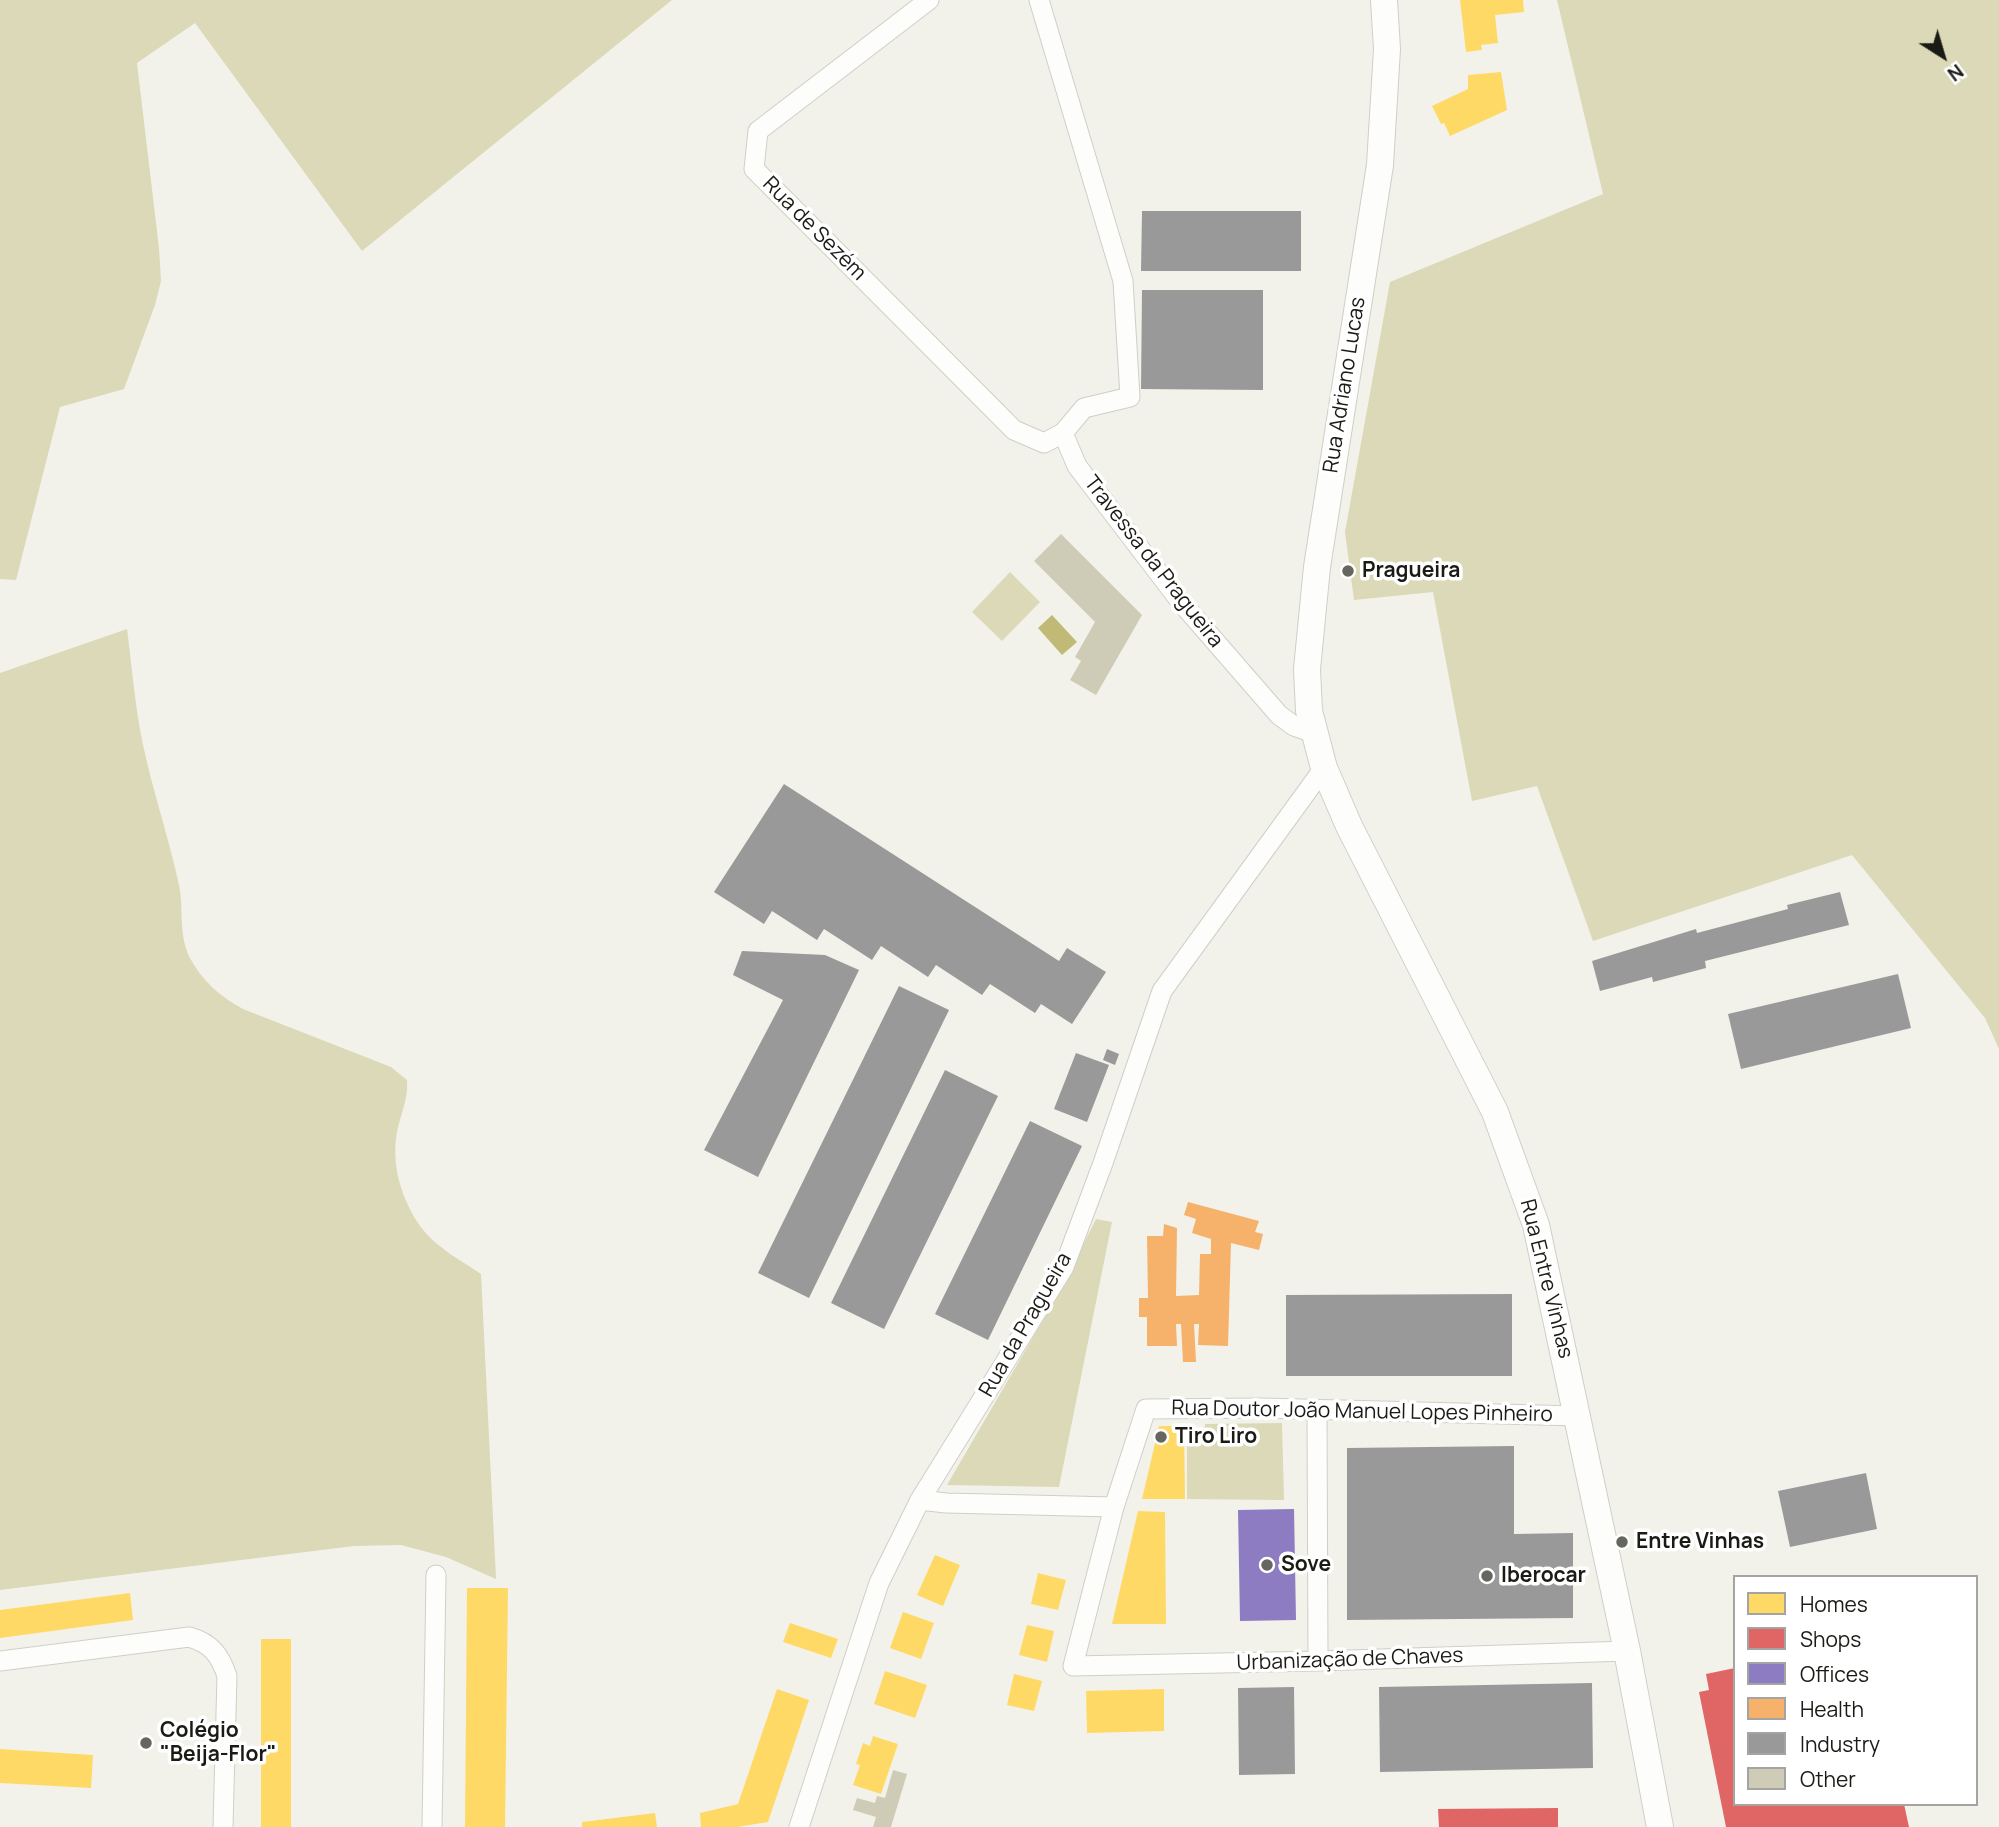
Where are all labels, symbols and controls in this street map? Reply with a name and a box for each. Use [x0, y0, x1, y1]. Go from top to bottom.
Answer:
north arrow [1908, 21, 1978, 91]
text: N [1942, 58, 1969, 87]
street label: Rua de Sezém [757, 172, 871, 286]
street label: Rua Adriano Lucas [1319, 295, 1371, 475]
street label: Travessa da Pragueira [1078, 471, 1228, 653]
place label: Pragueira [1362, 558, 1460, 584]
marker: Pragueira [1340, 563, 1356, 579]
street label: Rua Entre Vinhas [1514, 1197, 1578, 1361]
street label: Rua da Pragueira [975, 1248, 1077, 1402]
street label: Rua Doutor João Manuel Lopes Pinheiro [1171, 1396, 1553, 1428]
place label: Tiro Liro [1175, 1424, 1257, 1450]
marker: Tiro Liro [1153, 1429, 1169, 1445]
place label: Entre Vinhas [1636, 1529, 1764, 1555]
marker: Entre Vinhas [1614, 1534, 1630, 1550]
place label: Sove [1281, 1552, 1331, 1578]
marker: Sove [1259, 1557, 1275, 1573]
place label: Iberocar [1501, 1563, 1586, 1589]
marker: Iberocar [1479, 1568, 1495, 1584]
legend [1733, 1575, 1978, 1806]
text: Homes [1800, 1590, 1868, 1618]
text: Shops [1800, 1625, 1861, 1653]
street label: Urbanização de Chaves [1236, 1643, 1464, 1677]
text: Offices [1800, 1660, 1869, 1688]
text: Health [1800, 1695, 1864, 1723]
place label: Colégio "Beija-Flor" [160, 1718, 277, 1768]
text: Industry [1800, 1730, 1880, 1758]
marker: Colégio "Beija-Flor" [138, 1735, 154, 1751]
text: Other [1800, 1765, 1856, 1793]

